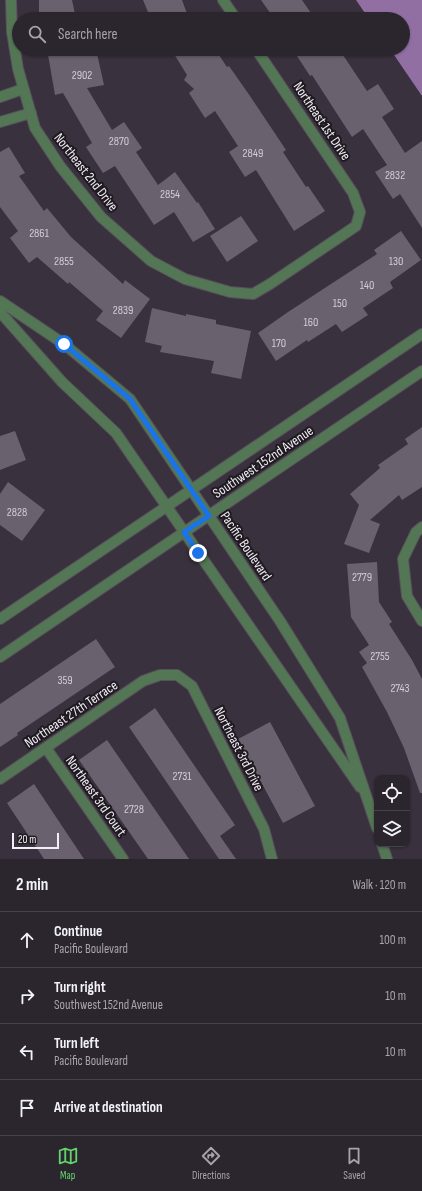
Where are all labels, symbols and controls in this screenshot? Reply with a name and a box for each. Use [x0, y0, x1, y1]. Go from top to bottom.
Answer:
search box [12, 12, 410, 56]
icon: search [26, 23, 48, 45]
text: Search here [58, 25, 118, 44]
house number: 2902 [72, 68, 92, 83]
street label: Northeast 1st Drive [290, 79, 354, 163]
street label: Northeast 2nd Drive [50, 130, 122, 214]
house number: 2870 [109, 134, 129, 149]
house number: 2849 [243, 146, 263, 161]
house number: 2832 [385, 168, 405, 183]
house number: 2854 [160, 187, 180, 202]
house number: 2861 [29, 226, 50, 241]
house number: 2855 [54, 254, 74, 269]
house number: 130 [389, 254, 403, 269]
house number: 140 [360, 278, 374, 293]
house number: 150 [333, 296, 347, 311]
house number: 2839 [113, 303, 133, 318]
house number: 160 [304, 315, 318, 330]
route start [55, 335, 73, 353]
house number: 170 [272, 336, 286, 351]
street label: Southwest 152nd Avenue [210, 422, 316, 502]
house number: 2828 [7, 505, 27, 520]
street label: Pacific Boulevard [217, 508, 275, 584]
route end [189, 544, 207, 562]
house number: 2779 [352, 570, 372, 585]
house number: 2755 [370, 649, 390, 664]
house number: 359 [57, 673, 73, 688]
street label: Northeast 27th Terrace [21, 677, 121, 751]
house number: 2743 [390, 681, 410, 696]
street label: Northeast 3rd Drive [211, 704, 267, 794]
street label: Northeast 3rd Court [62, 752, 130, 840]
house number: 2731 [173, 769, 192, 784]
map controls [374, 775, 410, 847]
button: locate [374, 775, 410, 811]
house number: 2728 [124, 802, 144, 817]
button: layers [374, 811, 410, 847]
scale bar [12, 831, 59, 850]
text: 20 m [18, 833, 36, 846]
text: 2 min [16, 875, 48, 895]
text: Walk · 120 m [353, 877, 406, 893]
text: Continue [54, 922, 103, 941]
icon: ahead [16, 929, 38, 951]
text: 100 m [379, 932, 406, 948]
text: Pacific Boulevard [54, 941, 128, 957]
text: Turn right [54, 978, 106, 997]
icon: right [16, 985, 38, 1007]
text: 10 m [385, 988, 406, 1004]
text: Southwest 152nd Avenue [54, 997, 163, 1013]
text: Turn left [54, 1034, 99, 1053]
icon: left [16, 1041, 38, 1063]
text: 10 m [385, 1044, 406, 1060]
text: Pacific Boulevard [54, 1053, 128, 1069]
icon: arrive [16, 1097, 38, 1119]
text: Arrive at destination [54, 1098, 163, 1117]
tab: Map [57, 1145, 79, 1182]
tab: Directions [192, 1145, 230, 1182]
tab: Saved [343, 1145, 365, 1182]

